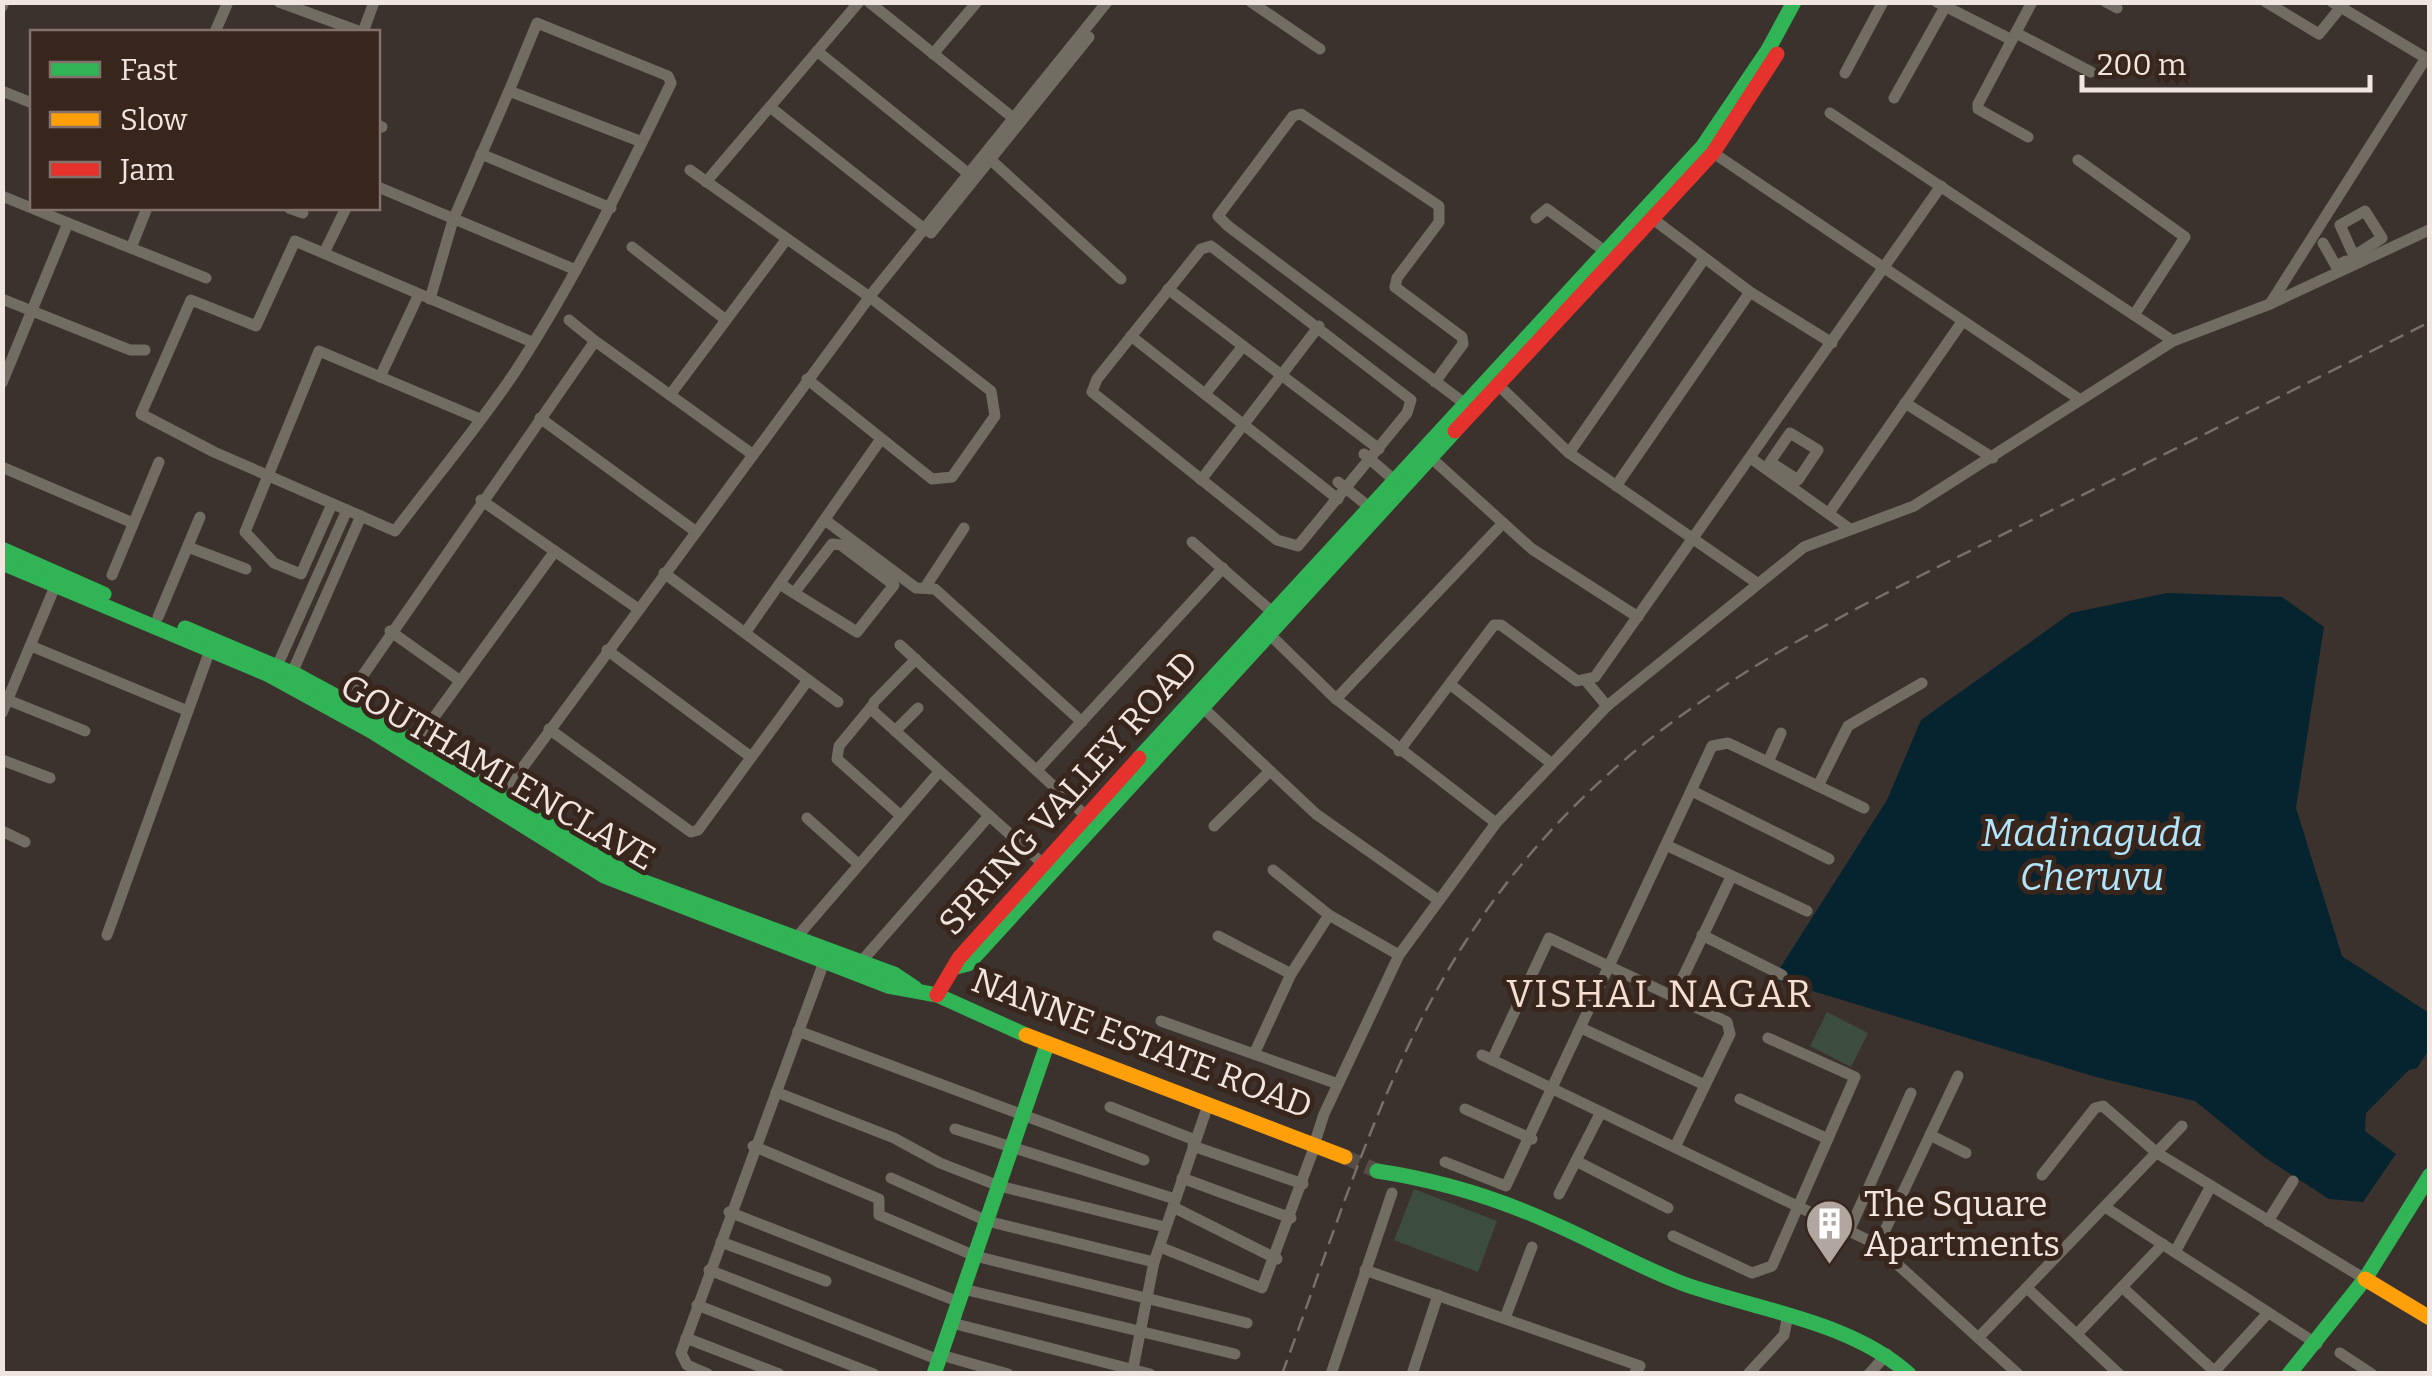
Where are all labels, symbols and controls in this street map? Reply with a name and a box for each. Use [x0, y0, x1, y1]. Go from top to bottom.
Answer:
legend [30, 30, 380, 210]
scale bar [2082, 30, 2370, 92]
text: 200 m [2097, 47, 2187, 83]
text: Fast [120, 52, 178, 88]
text: Slow [120, 102, 188, 138]
text: Jam [119, 152, 175, 188]
street label: SPRING VALLEY ROAD [930, 643, 1206, 943]
street label: GOUTHAMI ENCLAVE [333, 665, 663, 879]
water label: Madinaguda Cheruvu [1981, 810, 2203, 900]
street label: NANNE ESTATE ROAD [966, 959, 1318, 1127]
district label: VISHAL NAGAR [1506, 971, 1814, 1017]
place label: The Square Apartments [1864, 1183, 2060, 1265]
building icon: The Square Apartments [1803, 1198, 1855, 1266]

